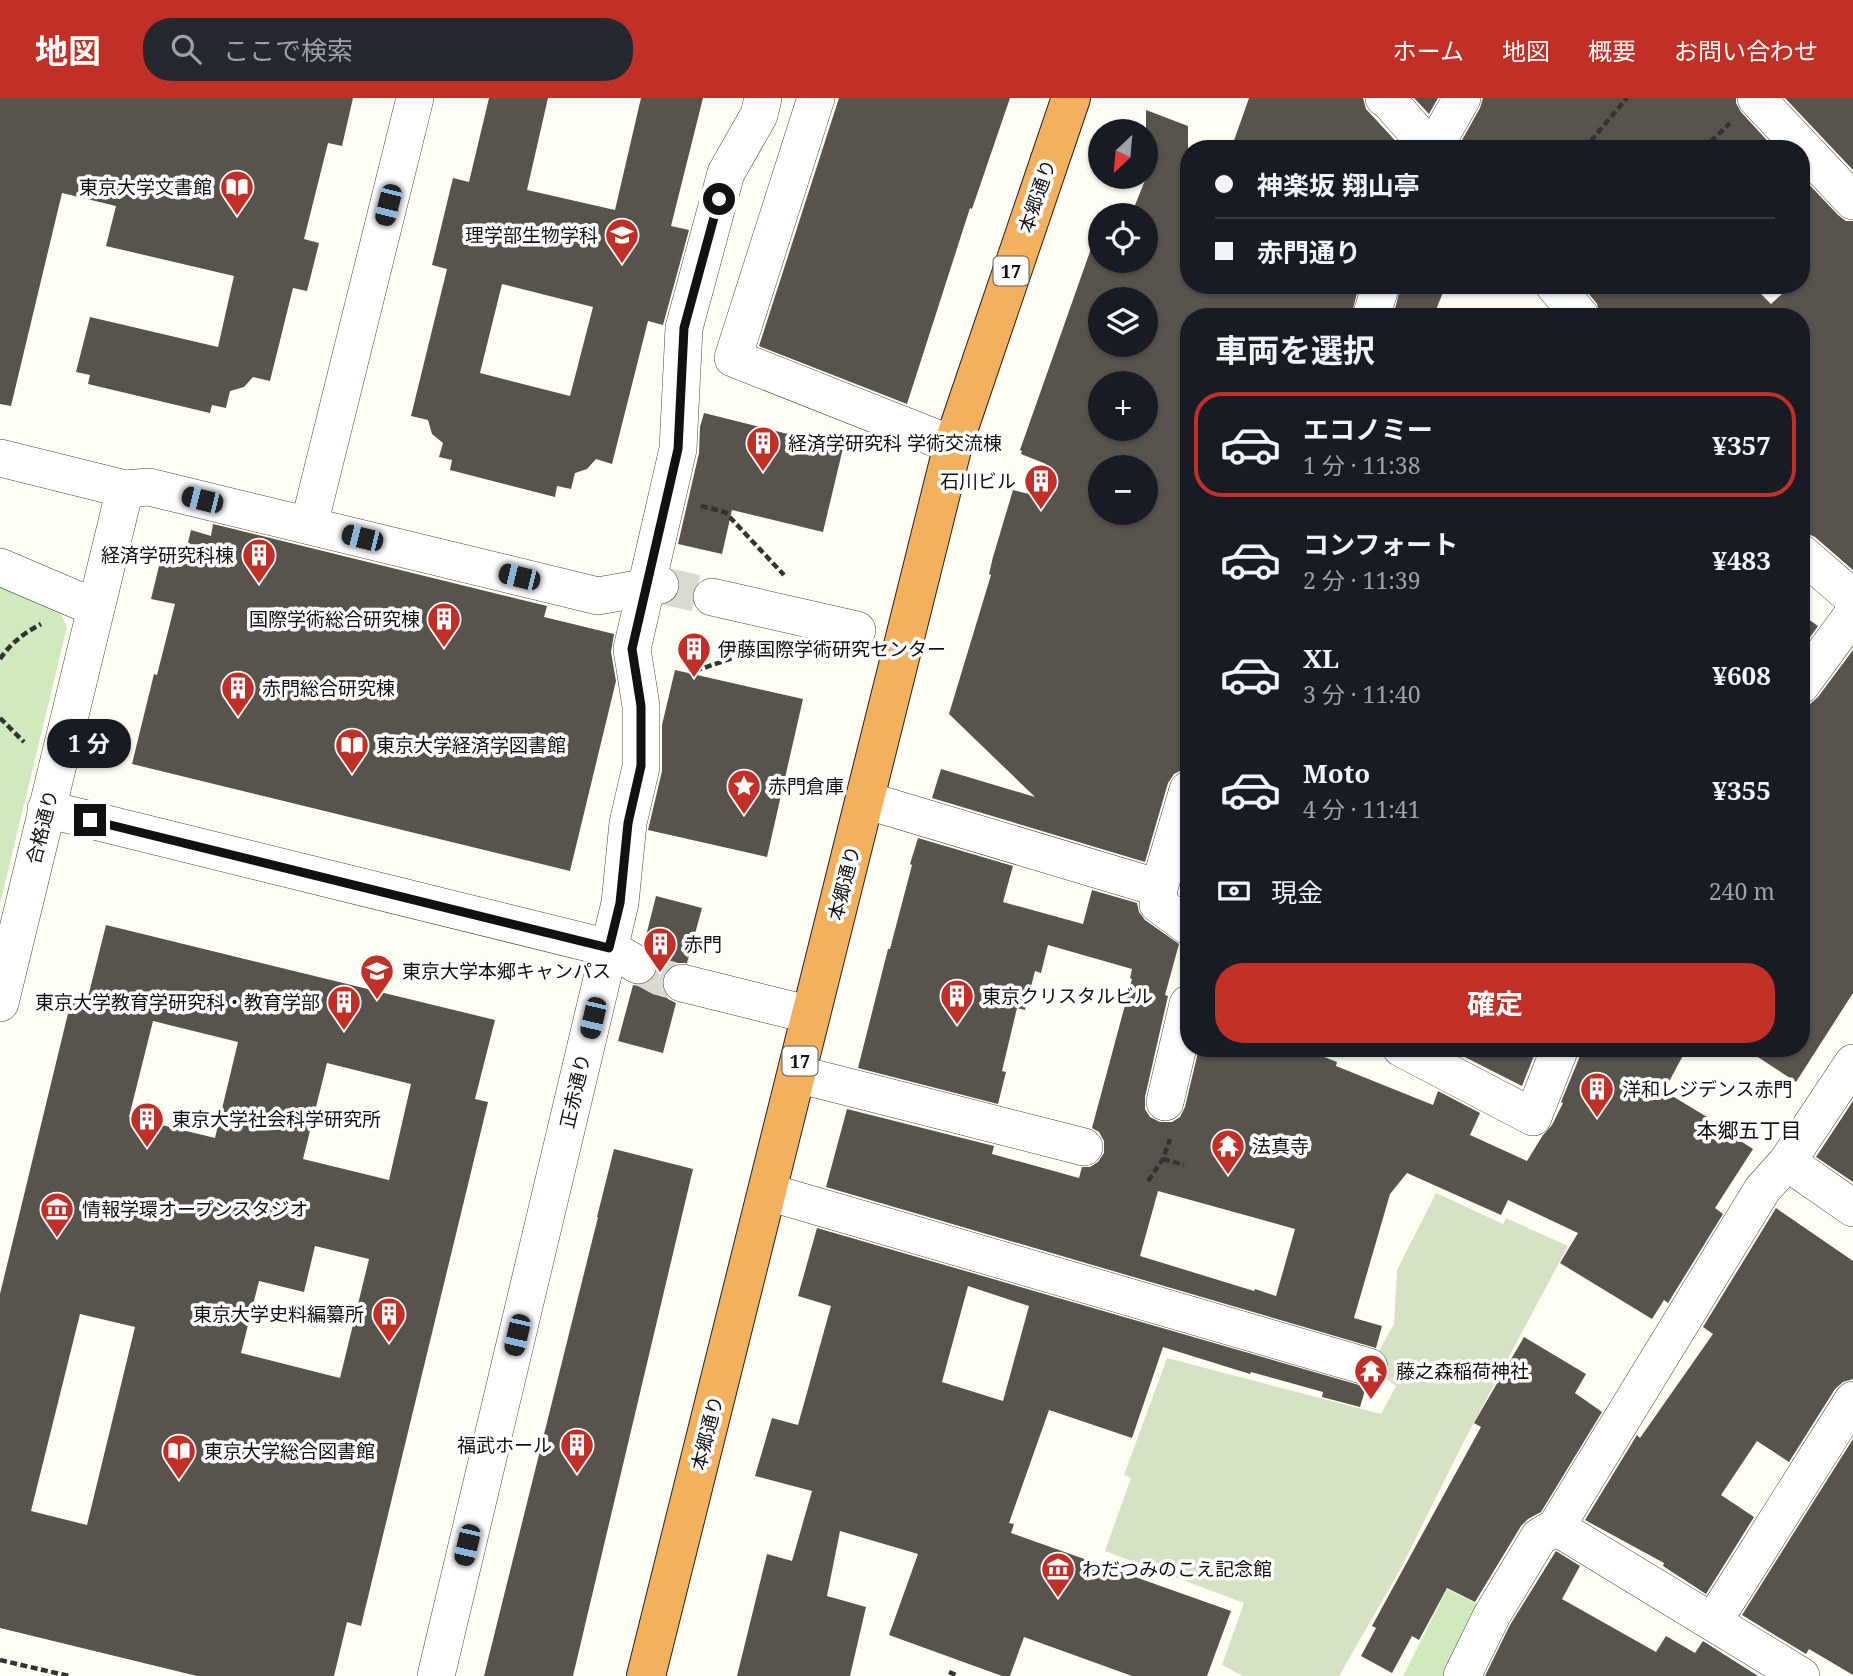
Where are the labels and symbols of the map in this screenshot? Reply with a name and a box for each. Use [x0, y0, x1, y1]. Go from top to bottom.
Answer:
north arrow [1088, 119, 1158, 189]
street label: 本郷通り [1012, 156, 1062, 236]
library icon: 東京大学文書館 [218, 168, 256, 217]
place label: 東京大学文書館 [79, 174, 212, 200]
car [373, 182, 404, 228]
route start [703, 183, 735, 215]
school or university icon: 理学部生物学科 [603, 216, 641, 265]
place label: 理学部生物学科 [465, 222, 598, 248]
road number: 17 [993, 256, 1028, 286]
building icon: 経済学研究科 学術交流棟 [744, 424, 782, 473]
place label: 経済学研究科 学術交流棟 [788, 430, 1002, 456]
building icon: 石川ビル [1022, 462, 1060, 511]
place label: 石川ビル [940, 468, 1016, 494]
car [180, 485, 225, 515]
car [340, 523, 385, 553]
building icon: 経済学研究科棟 [240, 536, 278, 585]
place label: 経済学研究科棟 [101, 542, 234, 568]
car [497, 562, 542, 592]
building icon: 国際学術総合研究棟 [425, 600, 463, 649]
place label: 国際学術総合研究棟 [249, 606, 420, 632]
building icon: 伊藤国際学術研究センター [675, 630, 713, 679]
place label: 伊藤国際学術研究センター [718, 636, 946, 662]
building icon: 赤門総合研究棟 [219, 669, 257, 718]
place label: 赤門総合研究棟 [262, 675, 395, 701]
callout: 1 分 [48, 718, 132, 768]
library icon: 東京大学経済学図書館 [333, 726, 371, 775]
place label: 東京大学経済学図書館 [376, 732, 566, 758]
place icon: 赤門倉庫 [725, 767, 763, 816]
place label: 赤門倉庫 [768, 773, 844, 799]
street label: 合格通り [20, 787, 64, 867]
route end [74, 804, 106, 836]
street label: 本郷通り [822, 843, 866, 923]
building icon: 赤門 [641, 925, 679, 974]
place label: 赤門 [684, 931, 722, 957]
school or university icon: 東京大学本郷キャンパス [358, 952, 396, 1001]
place label: 東京大学本郷キャンパス [402, 958, 611, 984]
building icon: 東京クリスタルビル [938, 977, 976, 1026]
building icon: 東京大学教育学研究科・教育学部 [325, 983, 363, 1032]
place label: 東京クリスタルビル [982, 983, 1153, 1009]
place label: 東京大学教育学研究科・教育学部 [35, 989, 320, 1015]
car [579, 995, 608, 1041]
road number: 17 [782, 1046, 818, 1076]
street label: 正赤通り [554, 1051, 596, 1131]
building icon: 洋和レジデンス赤門 [1578, 1070, 1616, 1119]
place label: 洋和レジデンス赤門 [1622, 1076, 1793, 1102]
building icon: 東京大学社会科学研究所 [128, 1100, 166, 1149]
place label: 東京大学社会科学研究所 [172, 1106, 381, 1132]
district label: 本郷五丁目 [1697, 1116, 1802, 1144]
temple icon: 法真寺 [1209, 1127, 1247, 1176]
place label: 法真寺 [1252, 1133, 1309, 1159]
museum icon: 情報学環オープンスタジオ [38, 1190, 76, 1239]
place label: 情報学環オープンスタジオ [82, 1196, 308, 1222]
building icon: 東京大学史料編纂所 [370, 1295, 408, 1344]
place label: 東京大学史料編纂所 [193, 1301, 364, 1327]
car [503, 1312, 532, 1358]
temple icon: 藤之森稲荷神社 [1352, 1352, 1390, 1401]
place label: 藤之森稲荷神社 [1396, 1358, 1529, 1384]
street label: 本郷通り [685, 1393, 729, 1473]
building icon: 福武ホール [558, 1426, 596, 1475]
library icon: 東京大学総合図書館 [160, 1432, 198, 1481]
place label: 福武ホール [457, 1432, 552, 1458]
place label: 東京大学総合図書館 [204, 1438, 375, 1464]
car [453, 1522, 482, 1568]
museum icon: わだつみのこえ記念館 [1039, 1550, 1077, 1599]
place label: わだつみのこえ記念館 [1082, 1556, 1272, 1582]

